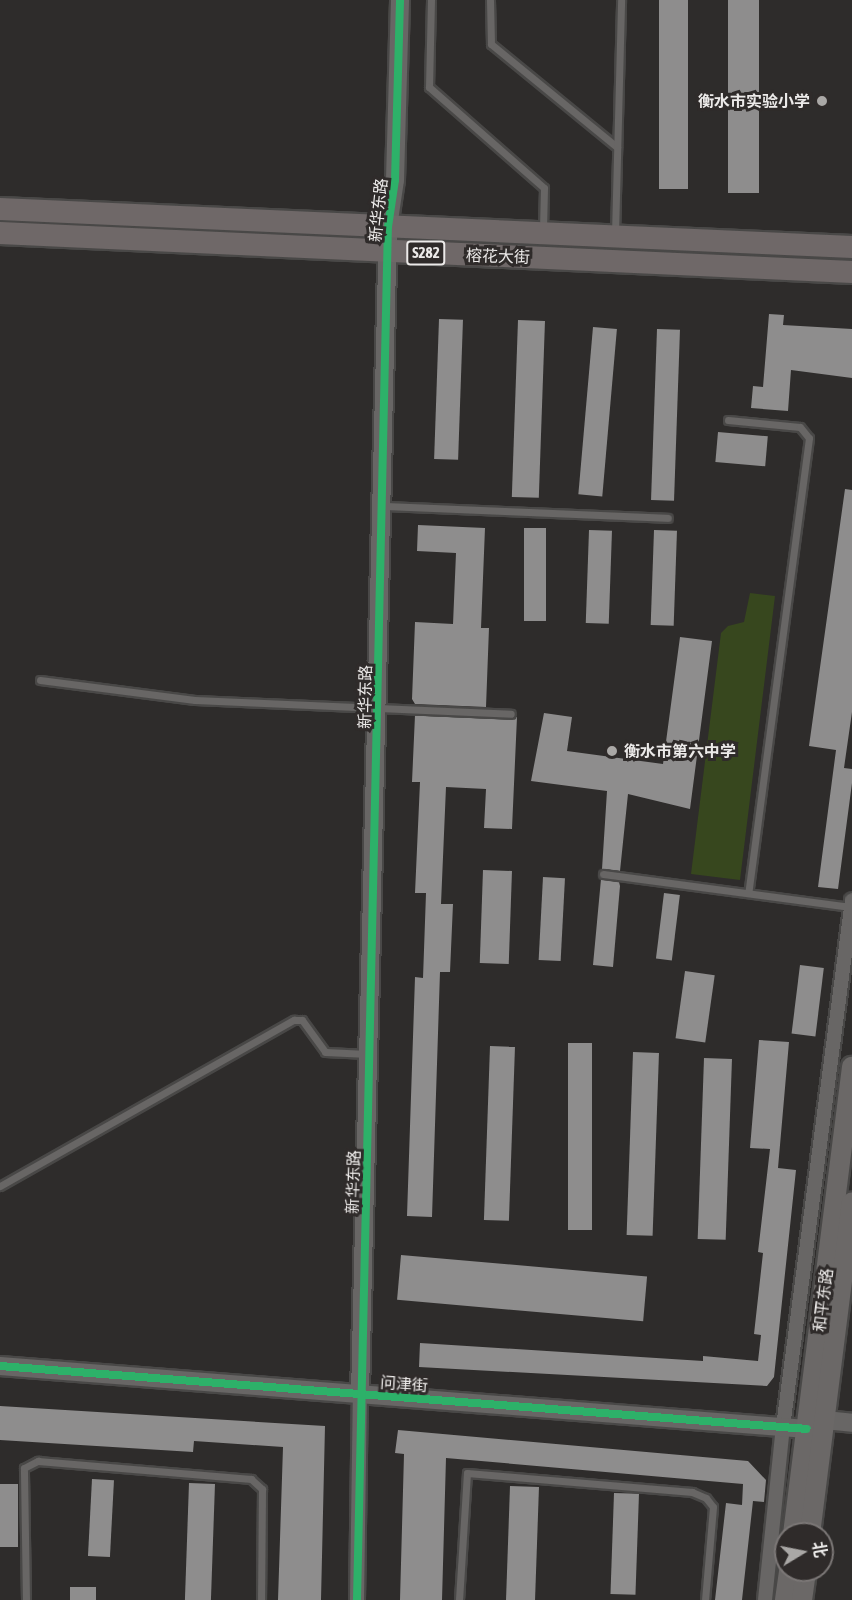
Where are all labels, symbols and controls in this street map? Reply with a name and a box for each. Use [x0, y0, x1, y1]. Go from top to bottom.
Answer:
place label: 衡水市实验小学 [698, 91, 810, 111]
marker: 衡水市实验小学 [815, 94, 829, 108]
street label: 新华东路 [365, 177, 391, 243]
road number: S282 [405, 241, 447, 265]
street label: 榕花大街 [466, 245, 530, 267]
street label: 新华东路 [355, 665, 375, 729]
place label: 衡水市第六中学 [624, 741, 736, 761]
marker: 衡水市第六中学 [605, 744, 619, 758]
street label: 新华东路 [342, 1150, 364, 1214]
street label: 和平东路 [810, 1267, 836, 1333]
street label: 问津街 [379, 1373, 429, 1395]
north arrow [774, 1522, 834, 1582]
text: 北 [810, 1540, 830, 1559]

